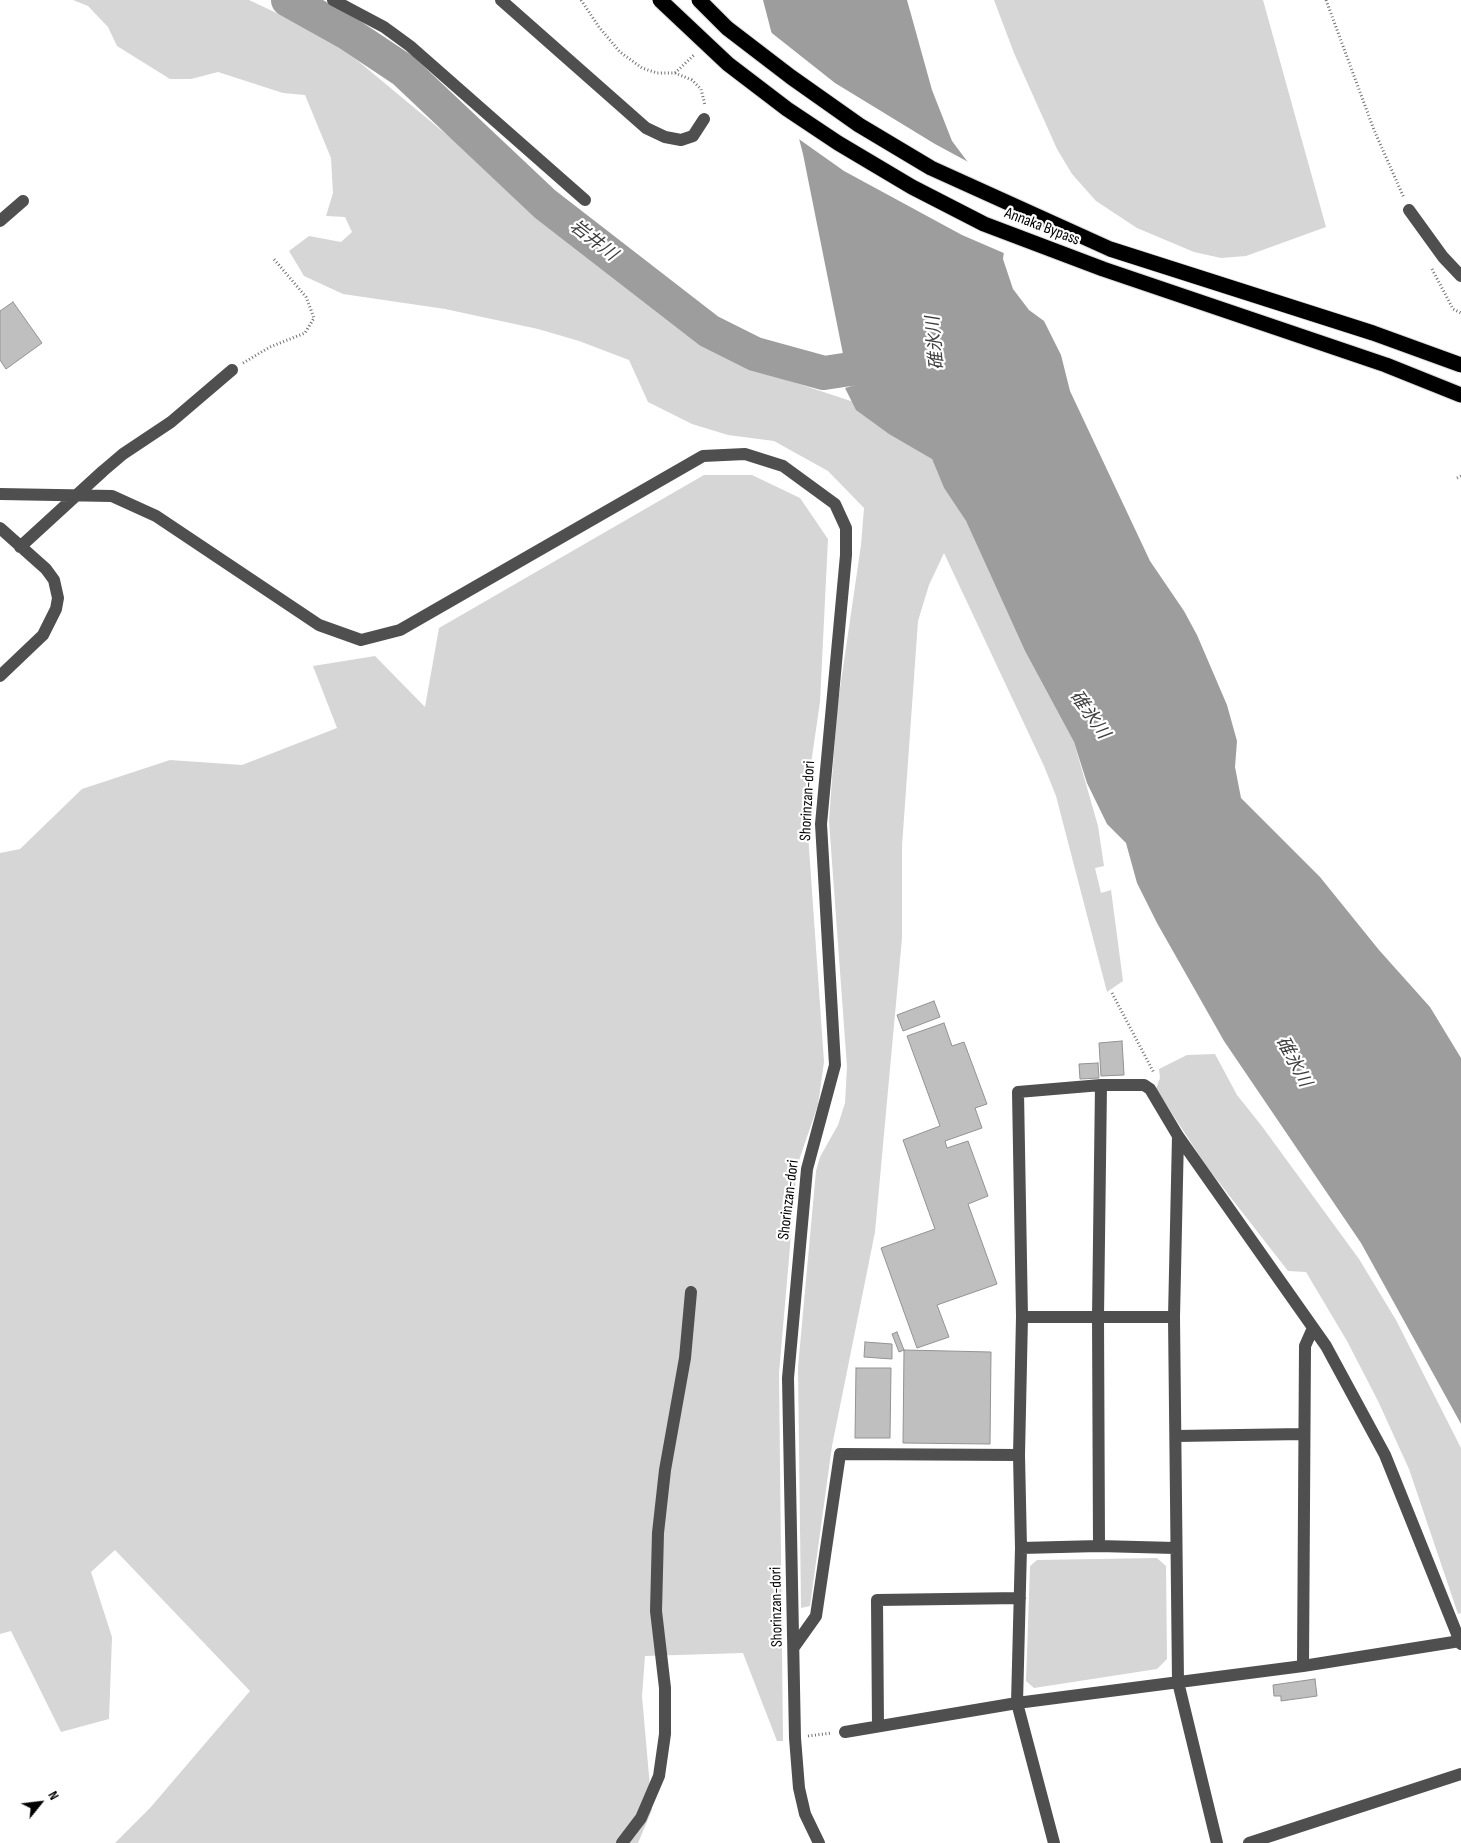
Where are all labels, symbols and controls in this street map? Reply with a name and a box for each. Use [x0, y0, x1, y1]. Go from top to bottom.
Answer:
street label: Annaka Bypass [1002, 204, 1082, 250]
water label: 岩井川 [565, 216, 621, 266]
water label: 碓氷川 [923, 315, 949, 371]
water label: 碓氷川 [1065, 687, 1113, 743]
street label: Shorinzan-dori [796, 760, 820, 842]
water label: 碓氷川 [1271, 1033, 1315, 1091]
street label: Shorinzan-dori [775, 1159, 803, 1241]
street label: Shorinzan-dori [767, 1567, 787, 1647]
north arrow [15, 1778, 65, 1828]
text: N [44, 1788, 63, 1803]

